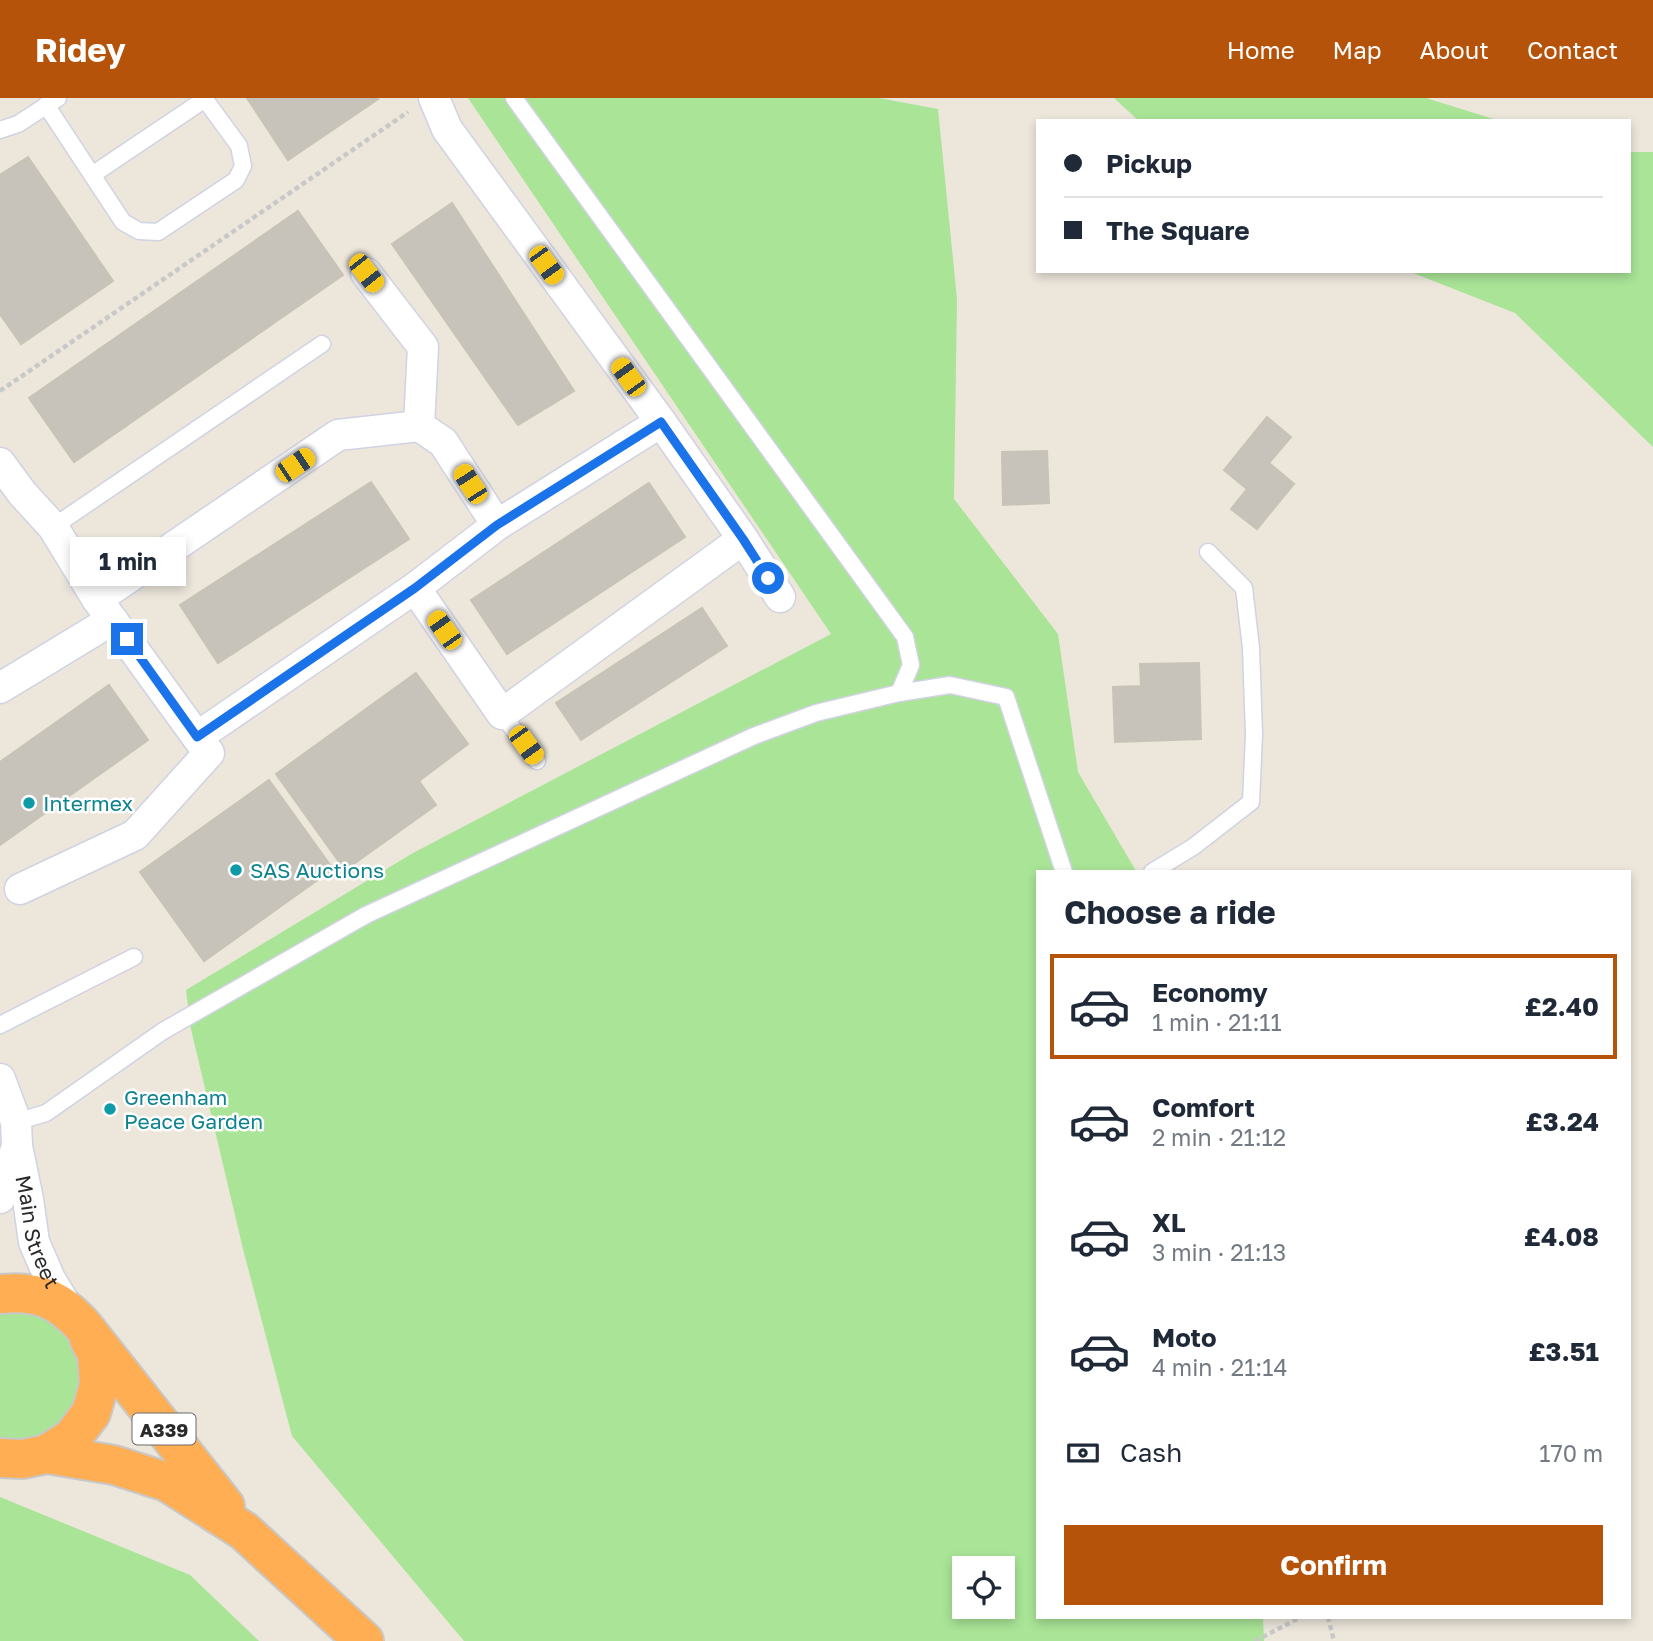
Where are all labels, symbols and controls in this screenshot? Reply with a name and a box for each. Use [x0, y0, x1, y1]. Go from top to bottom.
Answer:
text: Ridey [35, 30, 126, 69]
text: Home [1227, 35, 1295, 64]
text: Map [1333, 35, 1382, 64]
text: About [1420, 35, 1489, 64]
text: Contact [1527, 35, 1618, 64]
text: Pickup [1106, 148, 1192, 179]
text: The Square [1106, 215, 1250, 246]
car [526, 242, 567, 288]
car [345, 250, 388, 296]
car [608, 354, 649, 400]
car [272, 445, 319, 485]
car [450, 461, 491, 507]
callout: 1 min [69, 538, 185, 587]
text: 1 min [99, 547, 157, 575]
route start [752, 562, 784, 594]
car [424, 607, 465, 653]
route end [111, 623, 143, 655]
car [506, 722, 547, 768]
place label: Intermex [43, 790, 133, 816]
marker: Intermex [21, 795, 37, 811]
place label: SAS Auctions [250, 857, 384, 883]
marker: SAS Auctions [228, 862, 244, 878]
text: Choose a ride [1064, 893, 1276, 931]
icon: car [1068, 975, 1131, 1038]
text: Economy [1152, 977, 1268, 1008]
text: £2.40 [1525, 991, 1599, 1022]
text: 1 min · 21:11 [1152, 1008, 1282, 1036]
place label: Greenham Peace Garden [124, 1084, 263, 1134]
icon: car [1068, 1090, 1131, 1153]
text: Comfort [1152, 1092, 1255, 1123]
marker: Greenham Peace Garden [102, 1101, 118, 1117]
text: £3.24 [1526, 1106, 1599, 1137]
text: 2 min · 21:12 [1152, 1123, 1286, 1151]
street label: Main Street [10, 1173, 65, 1293]
icon: car [1068, 1205, 1131, 1268]
text: XL [1152, 1207, 1186, 1238]
text: £4.08 [1524, 1221, 1599, 1252]
text: 3 min · 21:13 [1152, 1238, 1286, 1266]
icon: car [1068, 1320, 1131, 1383]
text: Moto [1152, 1322, 1217, 1353]
text: £3.51 [1528, 1336, 1599, 1367]
text: 4 min · 21:14 [1152, 1353, 1287, 1381]
road number: A339 [132, 1414, 196, 1444]
icon: cash [1064, 1434, 1102, 1472]
text: Cash [1120, 1437, 1182, 1468]
text: 170 m [1539, 1439, 1603, 1467]
button: Confirm [1064, 1525, 1603, 1605]
map controls [952, 1556, 1015, 1619]
button: locate [952, 1556, 1015, 1619]

